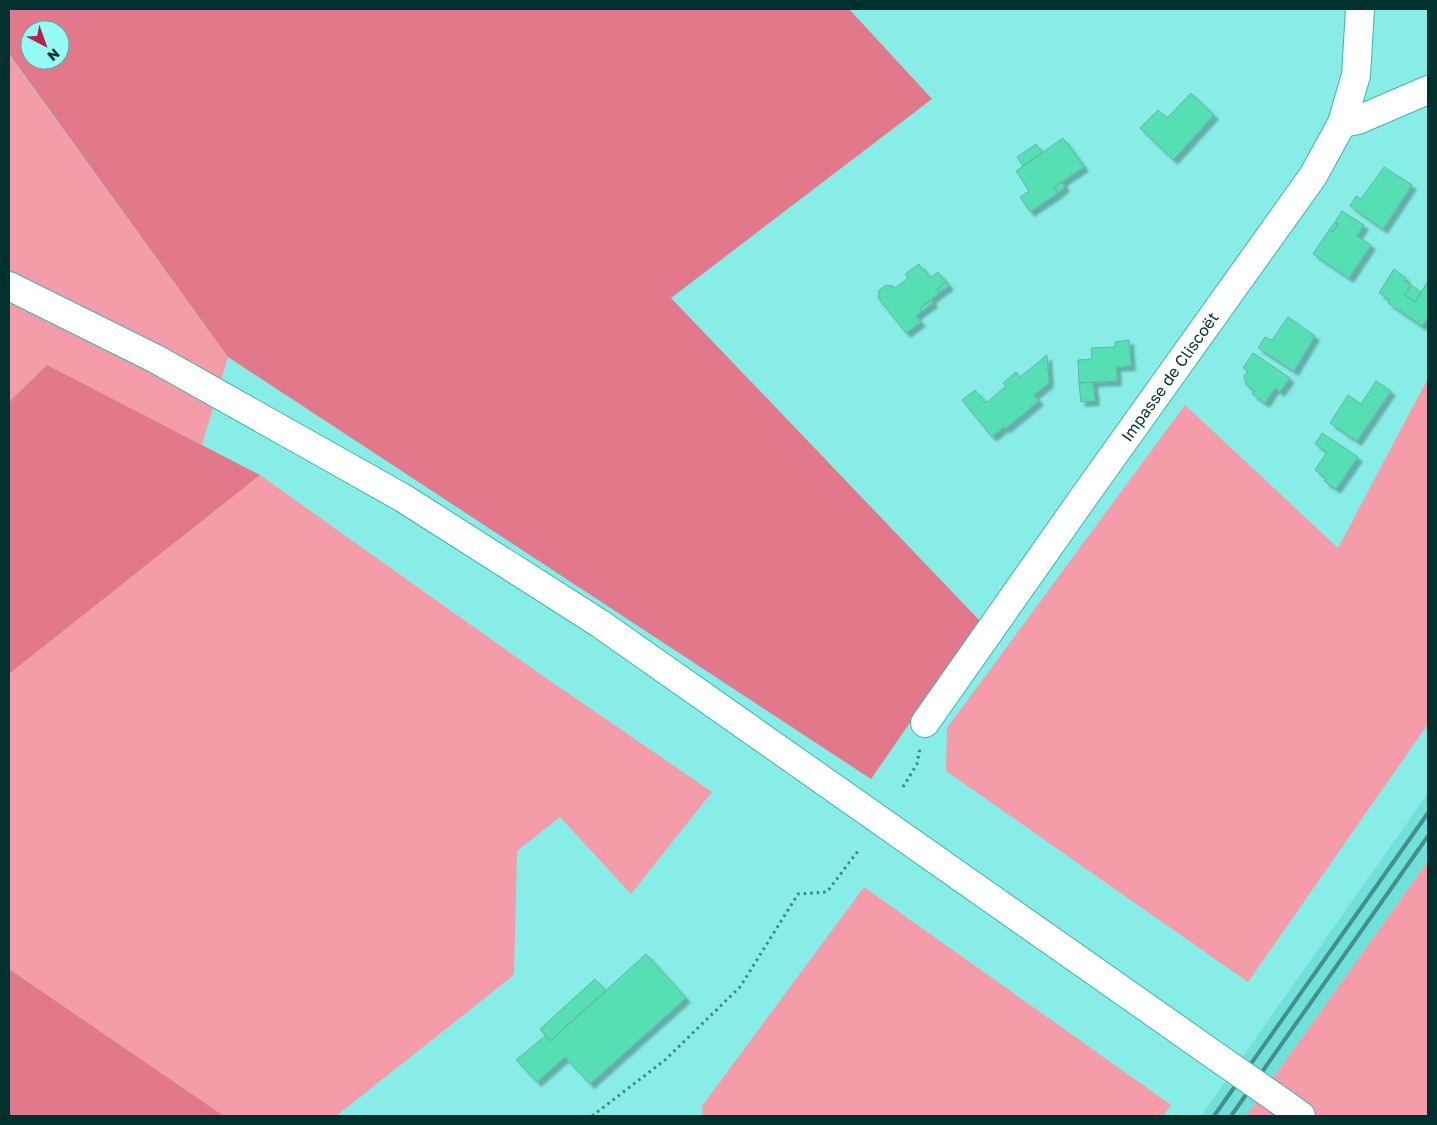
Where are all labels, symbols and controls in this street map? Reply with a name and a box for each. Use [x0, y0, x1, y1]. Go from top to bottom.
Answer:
north arrow [20, 20, 70, 70]
text: N [44, 45, 63, 65]
street label: Impasse de Cliscoët [1117, 308, 1223, 445]

